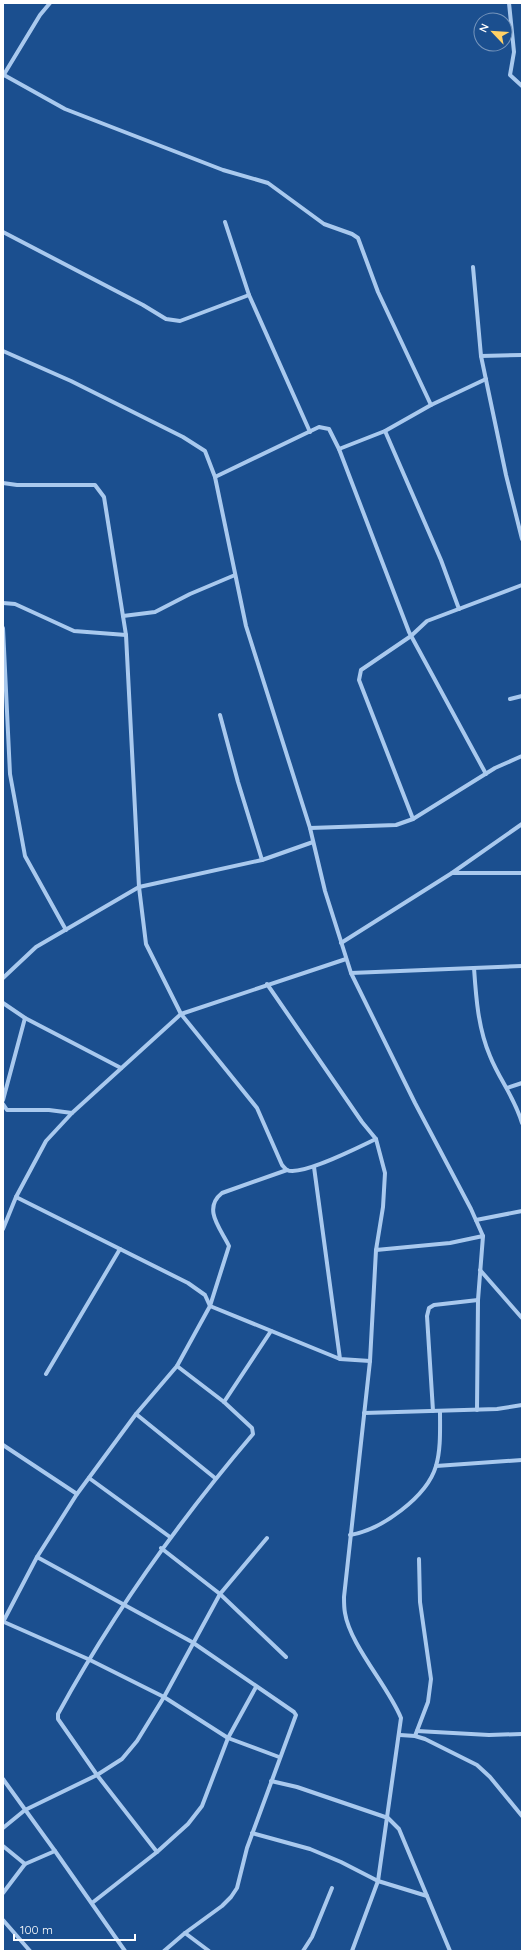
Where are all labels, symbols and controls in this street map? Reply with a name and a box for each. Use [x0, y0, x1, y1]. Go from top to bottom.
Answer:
north arrow [473, 12, 513, 52]
text: N [476, 21, 492, 34]
scale bar [14, 1916, 135, 1942]
text: 100 m [20, 1922, 53, 1937]

